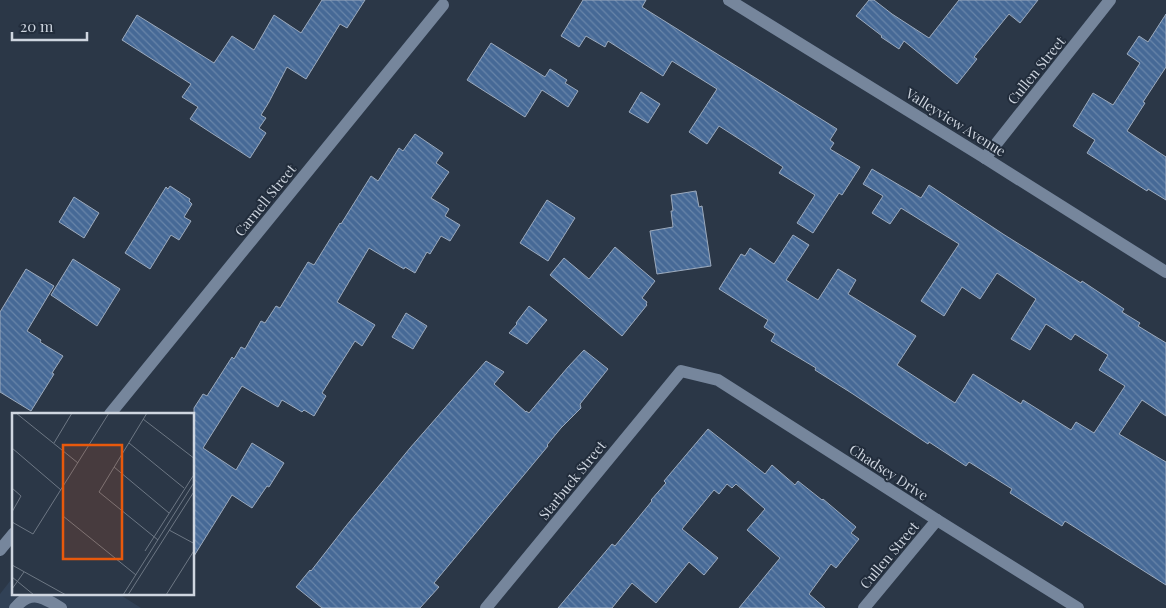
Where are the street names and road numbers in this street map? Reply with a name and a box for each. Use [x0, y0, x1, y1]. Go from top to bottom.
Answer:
street label: Cullen Street [1003, 31, 1070, 108]
street label: Valleyview Avenue [902, 83, 1010, 160]
street label: Carnell Street [230, 159, 301, 240]
street label: Starbuck Street [534, 436, 611, 524]
street label: Chadsey Drive [846, 439, 932, 505]
street label: Cullen Street [855, 517, 923, 593]

